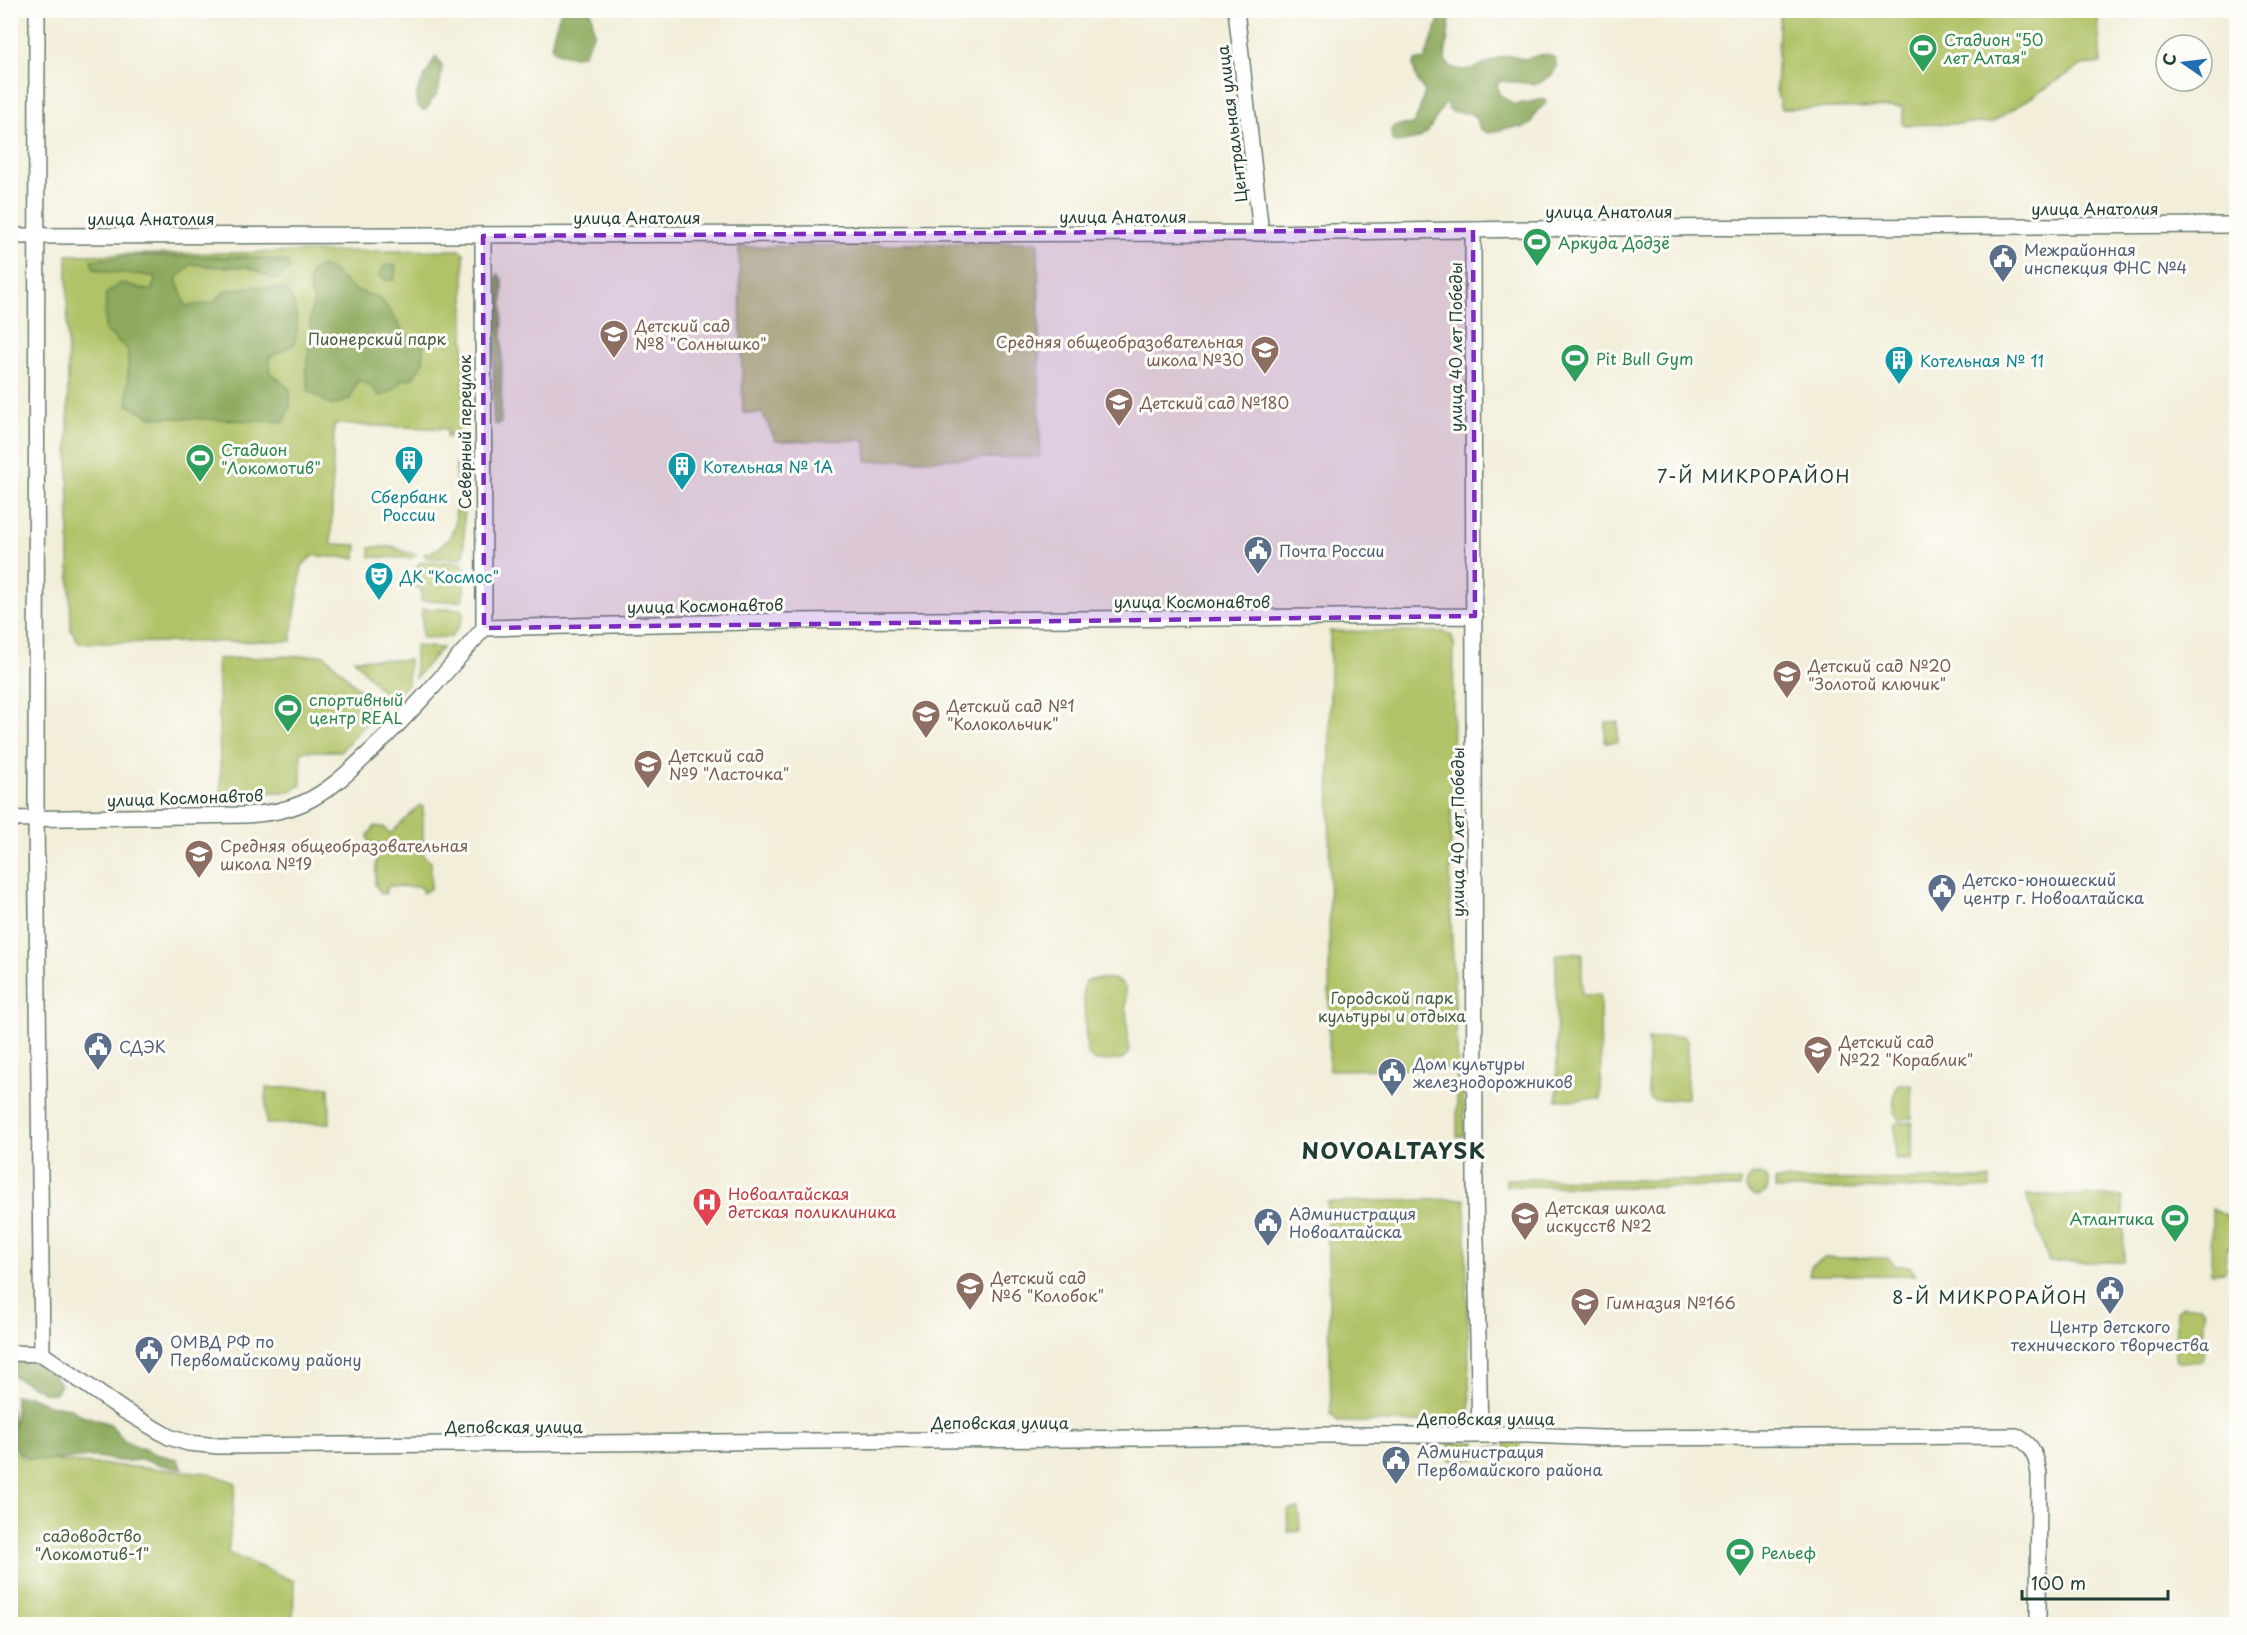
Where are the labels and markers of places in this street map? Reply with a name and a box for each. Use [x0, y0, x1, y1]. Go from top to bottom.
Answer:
place label: Стадион "50 лет Алтая" [1943, 27, 2043, 69]
sports icon: Стадион "50 лет Алтая" [1907, 32, 1939, 74]
sports icon: Аркуда Додзё [1521, 226, 1553, 268]
place label: Аркуда Додзё [1558, 230, 1670, 254]
place label: Межрайонная инспекция ФНС №4 [2024, 237, 2187, 279]
public building icon: Межрайонная инспекция ФНС №4 [1987, 242, 2019, 284]
place label: Детский сад №8 "Солнышко" [634, 313, 767, 355]
school or university icon: Детский сад №8 "Солнышко" [598, 318, 630, 360]
place label: Средняя общеобразовательная школа №30 [996, 329, 1244, 371]
school or university icon: Средняя общеобразовательная школа №30 [1249, 334, 1281, 376]
sports icon: Pit Bull Gym [1559, 342, 1591, 384]
building icon: Котельная № 11 [1883, 344, 1915, 386]
place label: Pit Bull Gym [1596, 346, 1694, 370]
place label: Котельная № 11 [1920, 348, 2044, 372]
school or university icon: Детский сад №180 [1103, 386, 1135, 428]
place label: Детский сад №180 [1139, 390, 1289, 414]
place label: Стадион "Локомотив" [221, 437, 321, 479]
sports icon: Стадион "Локомотив" [184, 442, 216, 484]
building icon: Сбербанк России [393, 444, 425, 486]
building icon: Котельная № 1А [666, 450, 698, 492]
place label: Котельная № 1А [703, 454, 833, 478]
place label: Сбербанк России [370, 484, 448, 526]
public building icon: Почта России [1242, 534, 1274, 576]
place label: Почта России [1279, 538, 1384, 562]
theatre icon: ДК "Космос" [363, 560, 395, 602]
place label: ДК "Космос" [399, 564, 499, 588]
place label: Детский сад №20 "Золотой ключик" [1807, 653, 1951, 695]
school or university icon: Детский сад №20 "Золотой ключик" [1771, 658, 1803, 700]
place label: спортивный центр REAL [309, 687, 403, 729]
sports icon: спортивный центр REAL [272, 692, 304, 734]
place label: Детский сад №1 "Колокольчик" [946, 693, 1075, 735]
school or university icon: Детский сад №1 "Колокольчик" [910, 698, 942, 740]
place label: Детский сад №9 "Ласточка" [668, 743, 789, 785]
school or university icon: Детский сад №9 "Ласточка" [632, 748, 664, 790]
place label: Средняя общеобразовательная школа №19 [220, 833, 468, 875]
school or university icon: Средняя общеобразовательная школа №19 [183, 838, 215, 880]
place label: Детско-юношеский центр г. Новоалтайска [1962, 867, 2144, 909]
public building icon: Детско-юношеский центр г. Новоалтайска [1926, 872, 1958, 914]
place label: Детский сад №22 "Кораблик" [1838, 1029, 1973, 1071]
public building icon: СДЭК [82, 1030, 114, 1072]
place label: СДЭК [119, 1034, 166, 1058]
school or university icon: Детский сад №22 "Кораблик" [1802, 1034, 1834, 1076]
place label: Дом культуры железнодорожников [1412, 1051, 1573, 1093]
public building icon: Дом культуры железнодорожников [1376, 1056, 1408, 1098]
place label: Новоалтайская детская поликлиника [728, 1181, 896, 1223]
hospital icon: Новоалтайская детская поликлиника [691, 1186, 723, 1228]
place label: Детская школа искусств №2 [1545, 1195, 1666, 1237]
school or university icon: Детская школа искусств №2 [1509, 1200, 1541, 1242]
place label: Администрация Новоалтайска [1289, 1201, 1416, 1243]
sports icon: Атлантика [2159, 1202, 2191, 1244]
public building icon: Администрация Новоалтайска [1252, 1206, 1284, 1248]
place label: Атлантика [2070, 1206, 2154, 1230]
place label: Детский сад №6 "Колобок" [990, 1265, 1104, 1307]
school or university icon: Детский сад №6 "Колобок" [954, 1270, 986, 1312]
public building icon: Центр детского технического творчества [2094, 1274, 2126, 1316]
school or university icon: Гимназия №166 [1569, 1286, 1601, 1328]
place label: Гимназия №166 [1606, 1290, 1736, 1314]
place label: Центр детского технического творчества [2011, 1314, 2209, 1356]
place label: ОМВД РФ по Первомайскому району [170, 1329, 362, 1371]
public building icon: ОМВД РФ по Первомайскому району [133, 1334, 165, 1376]
place label: Администрация Первомайского района [1417, 1439, 1602, 1481]
public building icon: Администрация Первомайского района [1380, 1444, 1412, 1486]
sports icon: Рельеф [1724, 1536, 1756, 1578]
place label: Рельеф [1761, 1540, 1816, 1564]

